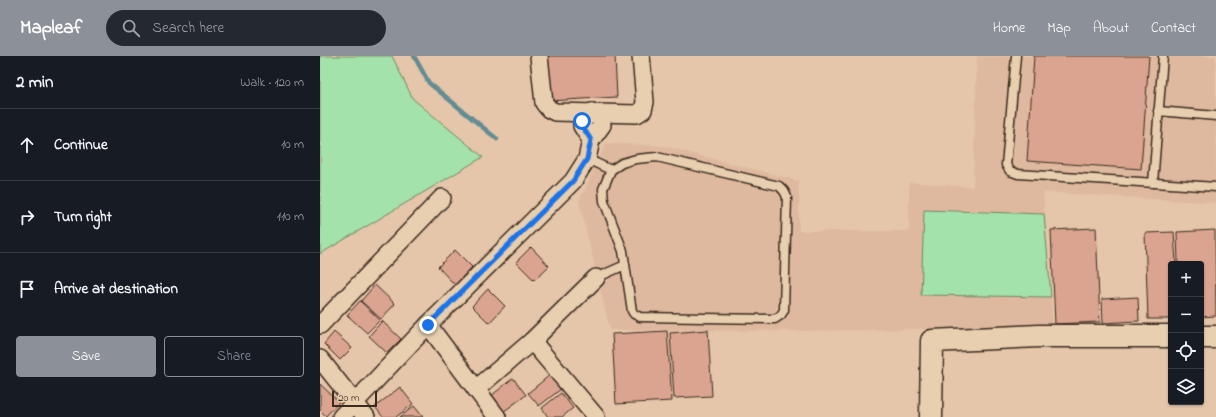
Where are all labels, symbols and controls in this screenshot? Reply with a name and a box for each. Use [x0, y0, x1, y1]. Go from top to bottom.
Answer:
search box [106, 10, 386, 46]
text: Mapleaf [20, 15, 82, 42]
icon: search [120, 17, 142, 39]
text: Search here [152, 17, 224, 39]
text: Home [993, 18, 1025, 39]
text: Map [1047, 18, 1071, 39]
text: About [1093, 18, 1129, 39]
text: Contact [1151, 18, 1196, 39]
text: 2 min [16, 70, 53, 95]
text: Walk · 120 m [240, 73, 304, 92]
route start [573, 112, 591, 130]
icon: ahead [16, 134, 38, 156]
text: Continue [54, 134, 108, 156]
text: 10 m [281, 135, 304, 154]
icon: right [16, 206, 38, 228]
text: Turn right [54, 206, 112, 228]
text: 110 m [277, 207, 304, 226]
map controls [1168, 261, 1204, 405]
button: + [1168, 261, 1204, 297]
icon: arrive [16, 278, 38, 300]
text: Arrive at destination [54, 278, 178, 300]
button: − [1168, 297, 1204, 333]
route end [419, 316, 437, 334]
button: locate [1168, 333, 1204, 369]
button: Save [16, 336, 156, 377]
button: Share [164, 336, 304, 377]
button: layers [1168, 369, 1204, 405]
scale bar [332, 389, 377, 408]
text: 20 m [338, 390, 360, 406]

